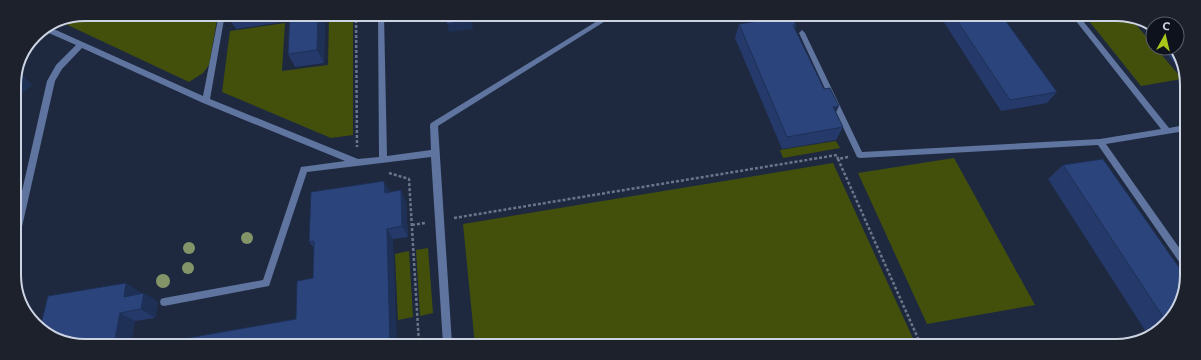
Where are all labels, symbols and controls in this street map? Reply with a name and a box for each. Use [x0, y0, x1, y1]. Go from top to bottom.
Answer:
north arrow [1145, 16, 1185, 56]
text: С [1162, 19, 1172, 33]

